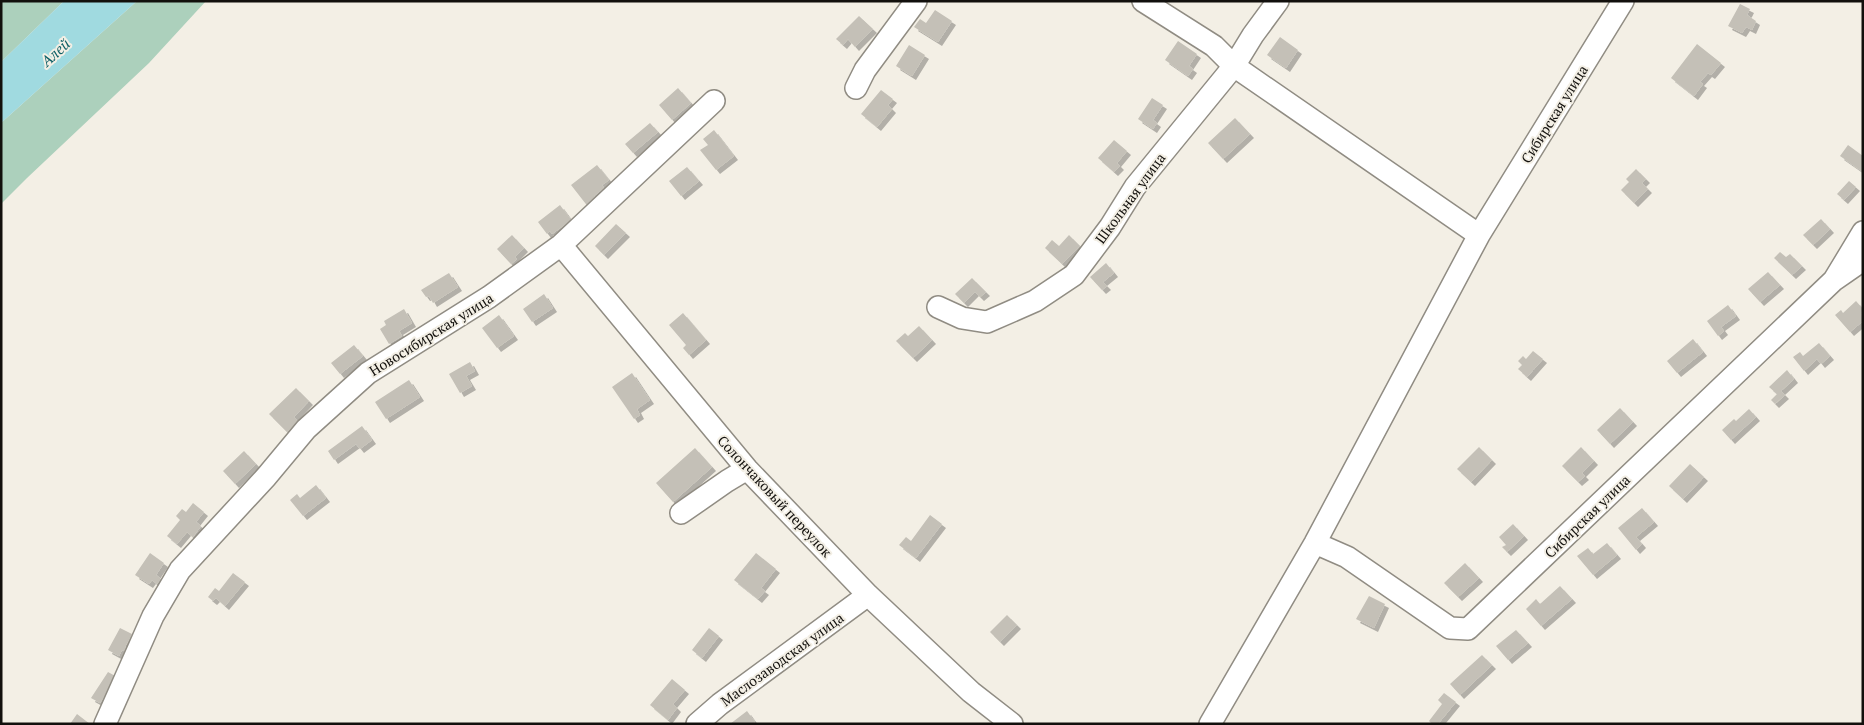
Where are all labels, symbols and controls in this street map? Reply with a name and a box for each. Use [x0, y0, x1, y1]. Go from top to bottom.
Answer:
water label: Алей [35, 34, 74, 71]
street label: Сибирская улица [1516, 61, 1592, 167]
street label: Школьная улица [1091, 149, 1169, 247]
street label: Новосибирская улица [365, 288, 497, 380]
street label: Солончаковый переулок [714, 431, 837, 561]
street label: Сибирская улица [1540, 470, 1634, 562]
street label: Маслозаводская улица [717, 608, 847, 710]

